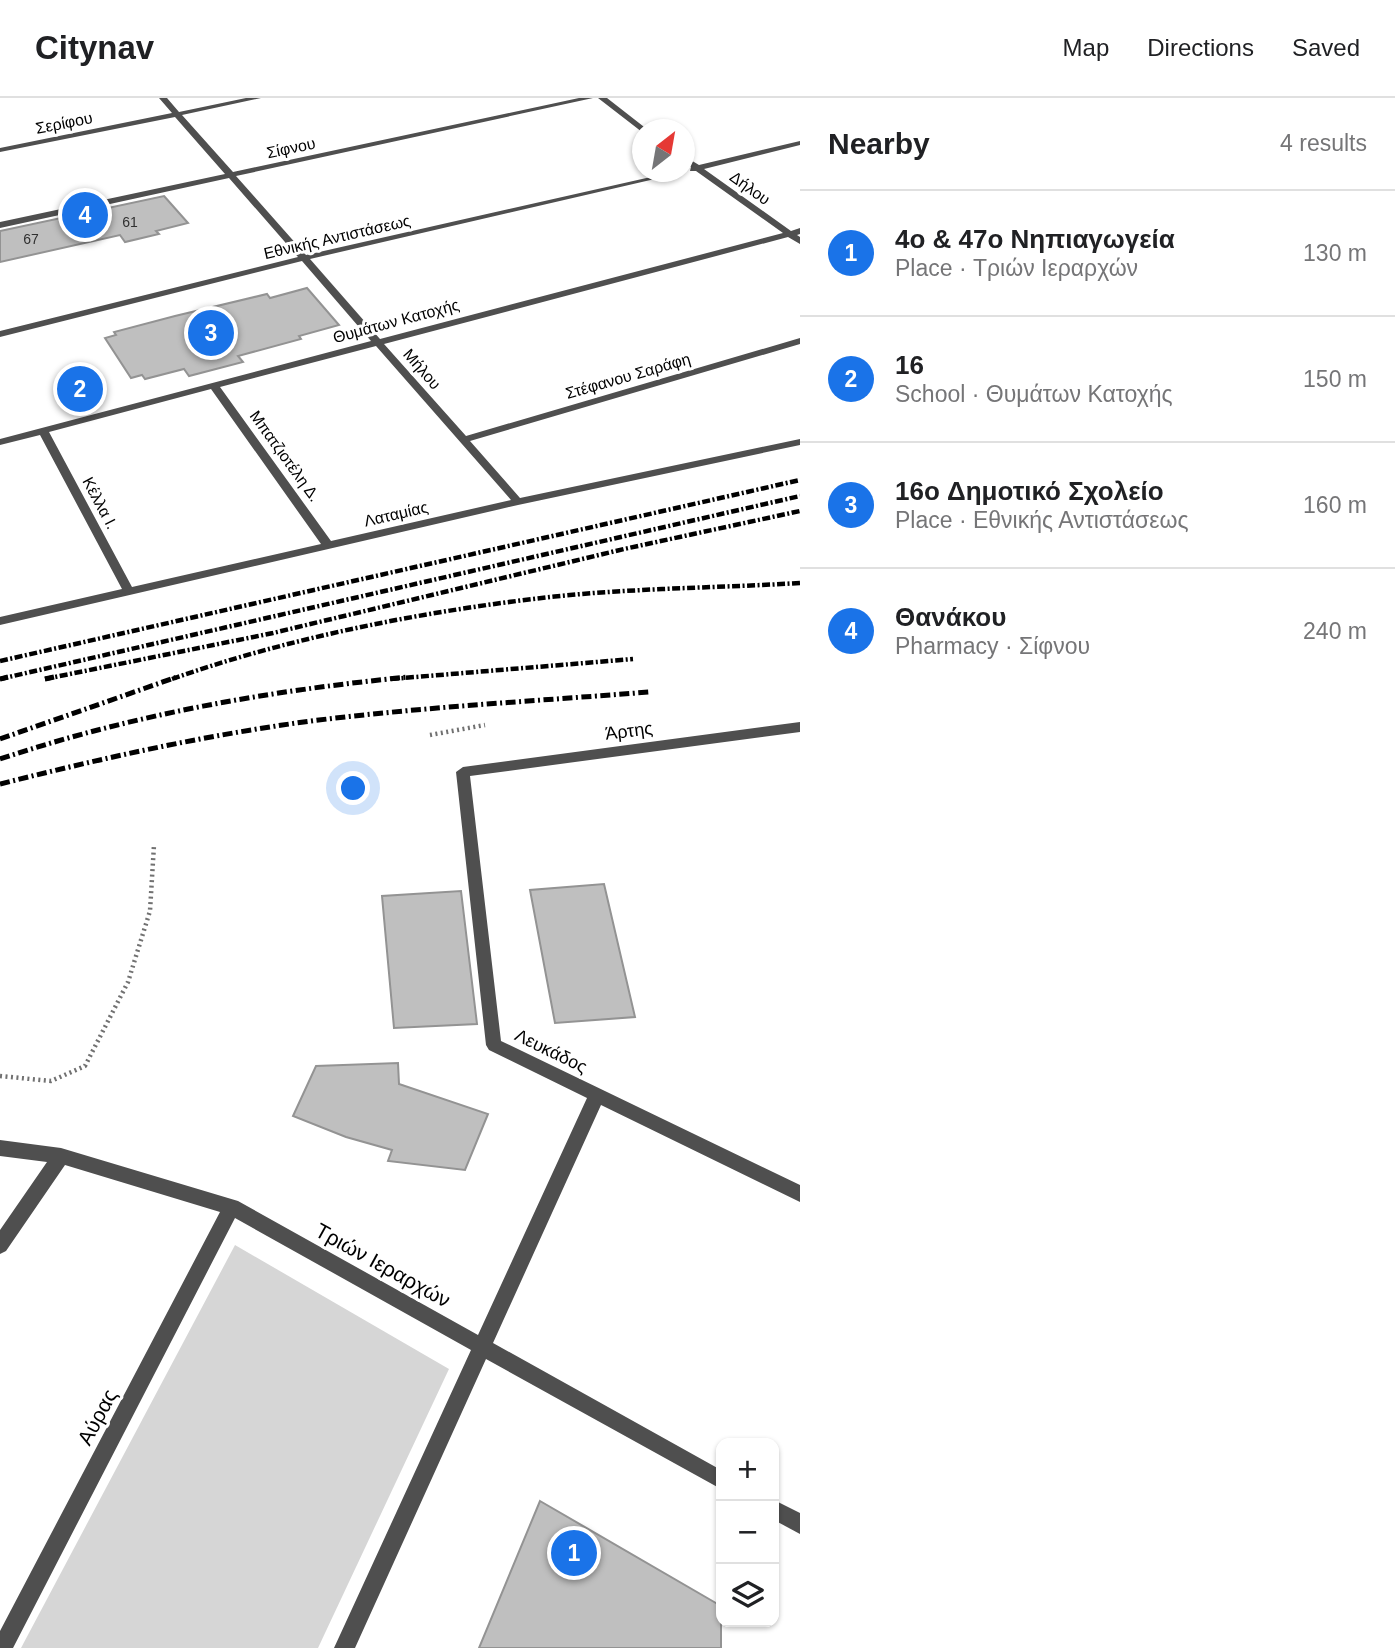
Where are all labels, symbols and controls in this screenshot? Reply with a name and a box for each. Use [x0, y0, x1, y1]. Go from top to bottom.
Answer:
text: Citynav [35, 29, 154, 66]
text: Map [1063, 34, 1109, 61]
text: Directions [1147, 34, 1254, 61]
text: Saved [1292, 34, 1360, 61]
street label: Σερίφου [34, 109, 94, 137]
north arrow [632, 119, 695, 182]
text: Nearby [828, 127, 930, 160]
text: 4 results [1280, 130, 1367, 156]
street label: Σίφνου [265, 135, 317, 161]
street label: Δήλου [727, 168, 773, 208]
pin: 4 [62, 189, 108, 241]
street label: Εθνικής Αντιστάσεως [262, 212, 412, 262]
house number: 61 [122, 214, 138, 230]
text: 4ο & 47ο Νηπιαγωγεία [895, 224, 1175, 254]
house number: 67 [23, 231, 39, 247]
text: 1 [845, 240, 857, 266]
text: 130 m [1303, 240, 1367, 266]
text: Place · Τριών Ιεραρχών [895, 255, 1138, 281]
street label: Θυμάτων Κατοχής [331, 296, 461, 346]
pin: 3 [188, 307, 234, 359]
street label: Μήλου [400, 345, 444, 393]
street label: Στέφανου Σαράφη [564, 350, 692, 402]
text: 16 [895, 350, 924, 380]
pin: 2 [57, 363, 103, 415]
text: 2 [845, 366, 857, 392]
text: 150 m [1303, 366, 1367, 392]
text: School · Θυμάτων Κατοχής [895, 381, 1173, 407]
street label: Μπατζιοτέλη Δ. [246, 408, 323, 505]
street label: Κέλλα Ι. [79, 474, 121, 532]
text: 16o Δημοτικό Σχολείο [895, 476, 1164, 506]
text: 3 [845, 492, 857, 518]
text: 160 m [1303, 492, 1367, 518]
street label: Λαταμίας [362, 498, 430, 530]
text: Place · Εθνικής Αντιστάσεως [895, 507, 1189, 533]
text: Θανάκου [895, 602, 1006, 632]
text: 4 [845, 618, 857, 644]
text: 240 m [1303, 618, 1367, 644]
text: Pharmacy · Σίφνου [895, 633, 1090, 659]
street label: Άρτης [604, 718, 654, 744]
your location [336, 771, 370, 805]
street label: Λευκάδος [512, 1025, 591, 1077]
street label: Τριών Ιεραρχών [311, 1218, 455, 1312]
street label: Αύρας [73, 1385, 121, 1449]
map controls [716, 1438, 779, 1627]
button: + [716, 1438, 779, 1501]
button: − [716, 1501, 779, 1564]
pin: 1 [551, 1527, 597, 1579]
button: layers [716, 1564, 779, 1627]

